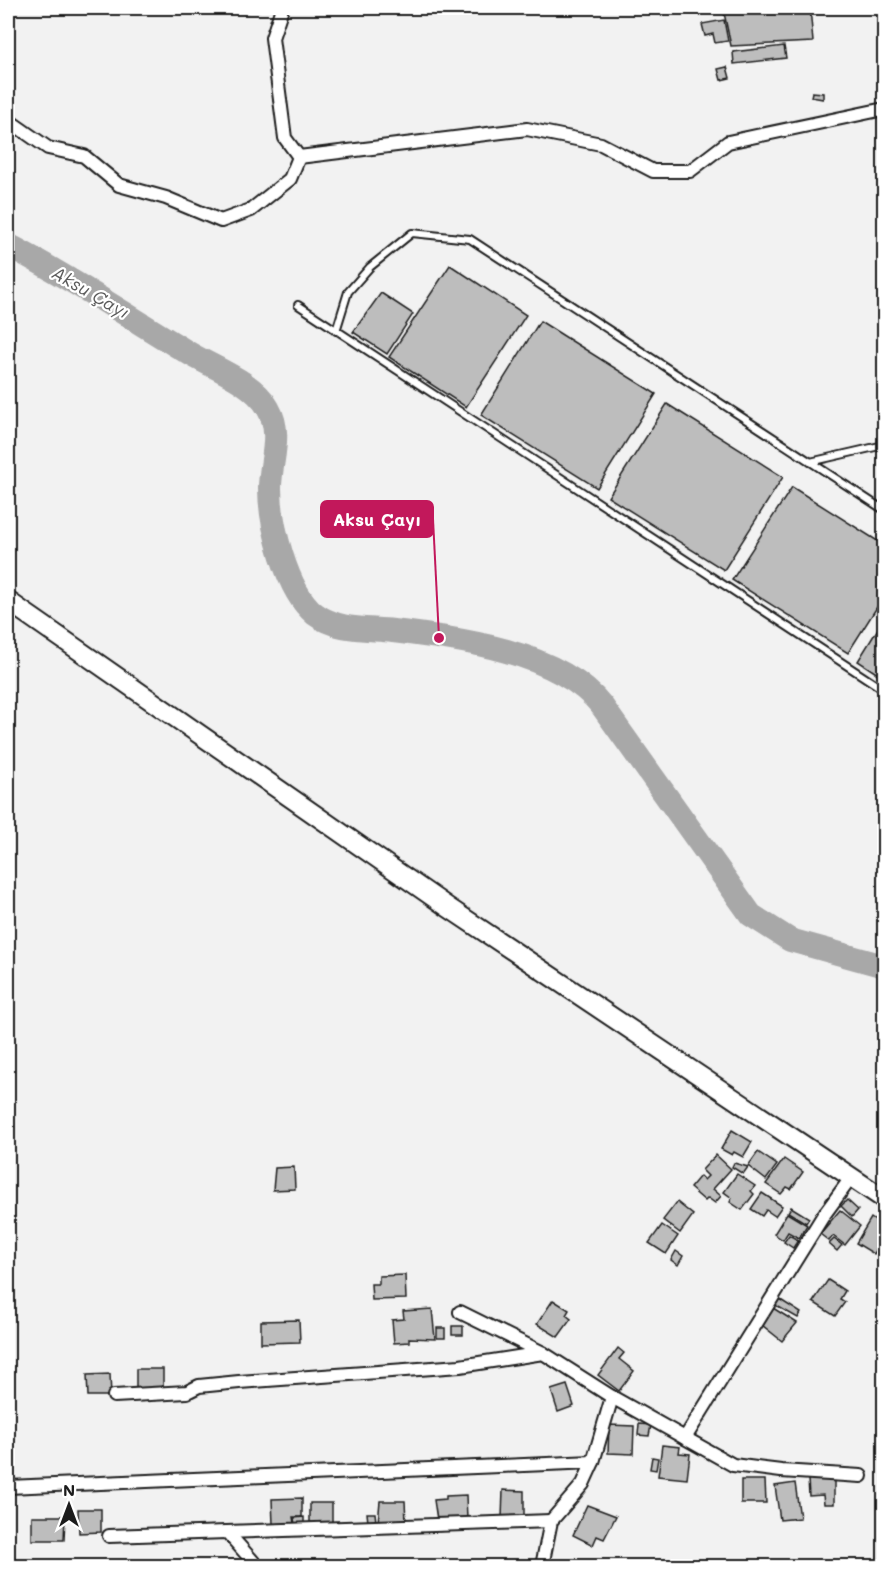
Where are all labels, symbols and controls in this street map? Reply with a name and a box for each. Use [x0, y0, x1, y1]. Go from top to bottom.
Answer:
water label: Aksu Çayı [48, 260, 134, 324]
callout: Aksu Çayı [321, 501, 433, 537]
text: Aksu Çayı [333, 507, 421, 531]
north arrow [39, 1475, 99, 1535]
text: N [63, 1479, 75, 1500]

